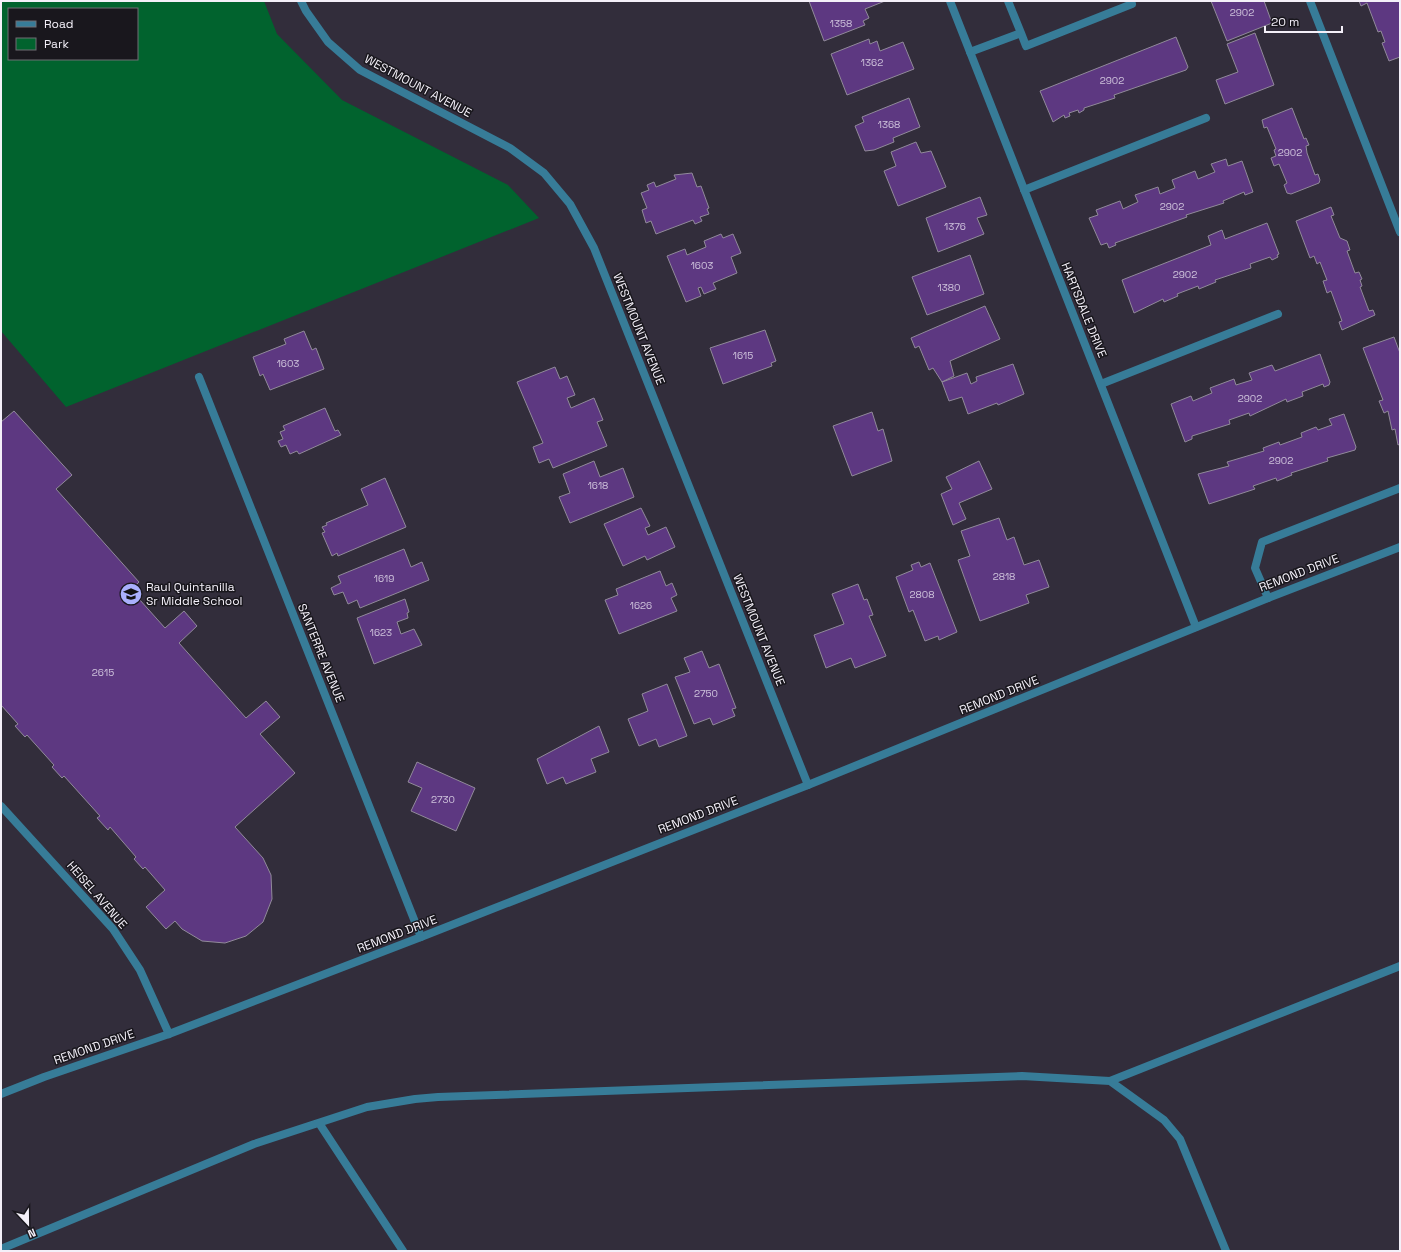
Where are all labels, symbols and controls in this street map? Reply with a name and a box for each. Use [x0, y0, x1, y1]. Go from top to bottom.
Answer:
house number: 2902 [1230, 6, 1254, 19]
legend [8, 8, 138, 60]
scale bar [1265, 8, 1342, 34]
text: 20 m [1271, 14, 1299, 30]
text: Road [44, 16, 73, 32]
house number: 1358 [830, 17, 852, 30]
text: Park [44, 36, 69, 52]
street label: WESTMOUNT AVENUE [362, 51, 475, 121]
house number: 1362 [861, 56, 883, 69]
house number: 2902 [1100, 74, 1124, 87]
house number: 1368 [878, 118, 900, 131]
house number: 2902 [1278, 146, 1302, 159]
house number: 2902 [1160, 200, 1184, 213]
house number: 1376 [944, 220, 966, 233]
house number: 1603 [691, 259, 713, 272]
street label: HARTSDALE DRIVE [1058, 260, 1111, 360]
house number: 2902 [1173, 268, 1197, 281]
street label: WESTMOUNT AVENUE [609, 271, 669, 387]
house number: 1380 [938, 281, 960, 294]
house number: 1615 [733, 349, 753, 362]
house number: 1603 [277, 357, 299, 370]
house number: 2902 [1238, 392, 1262, 405]
house number: 2902 [1269, 454, 1293, 467]
house number: 1618 [588, 479, 608, 492]
street label: REMOND DRIVE [1257, 550, 1341, 596]
house number: 2818 [993, 570, 1015, 583]
house number: 1619 [374, 572, 394, 585]
street label: WESTMOUNT AVENUE [729, 572, 789, 688]
place label: Raul Quintanilla Sr Middle School [146, 579, 243, 609]
school or university icon: Raul Quintanilla Sr Middle School [118, 581, 144, 607]
house number: 2808 [910, 588, 934, 601]
house number: 1626 [630, 599, 652, 612]
street label: SANTERRE AVENUE [294, 601, 348, 705]
house number: 1623 [370, 626, 392, 639]
house number: 2615 [92, 666, 114, 679]
street label: REMOND DRIVE [957, 672, 1041, 718]
house number: 2750 [694, 687, 718, 700]
street label: REMOND DRIVE [656, 792, 740, 838]
house number: 2730 [431, 793, 455, 806]
street label: HEISEL AVENUE [63, 858, 131, 932]
street label: REMOND DRIVE [355, 911, 439, 957]
street label: REMOND DRIVE [51, 1026, 137, 1068]
north arrow [8, 1204, 48, 1244]
text: N [26, 1225, 38, 1241]

